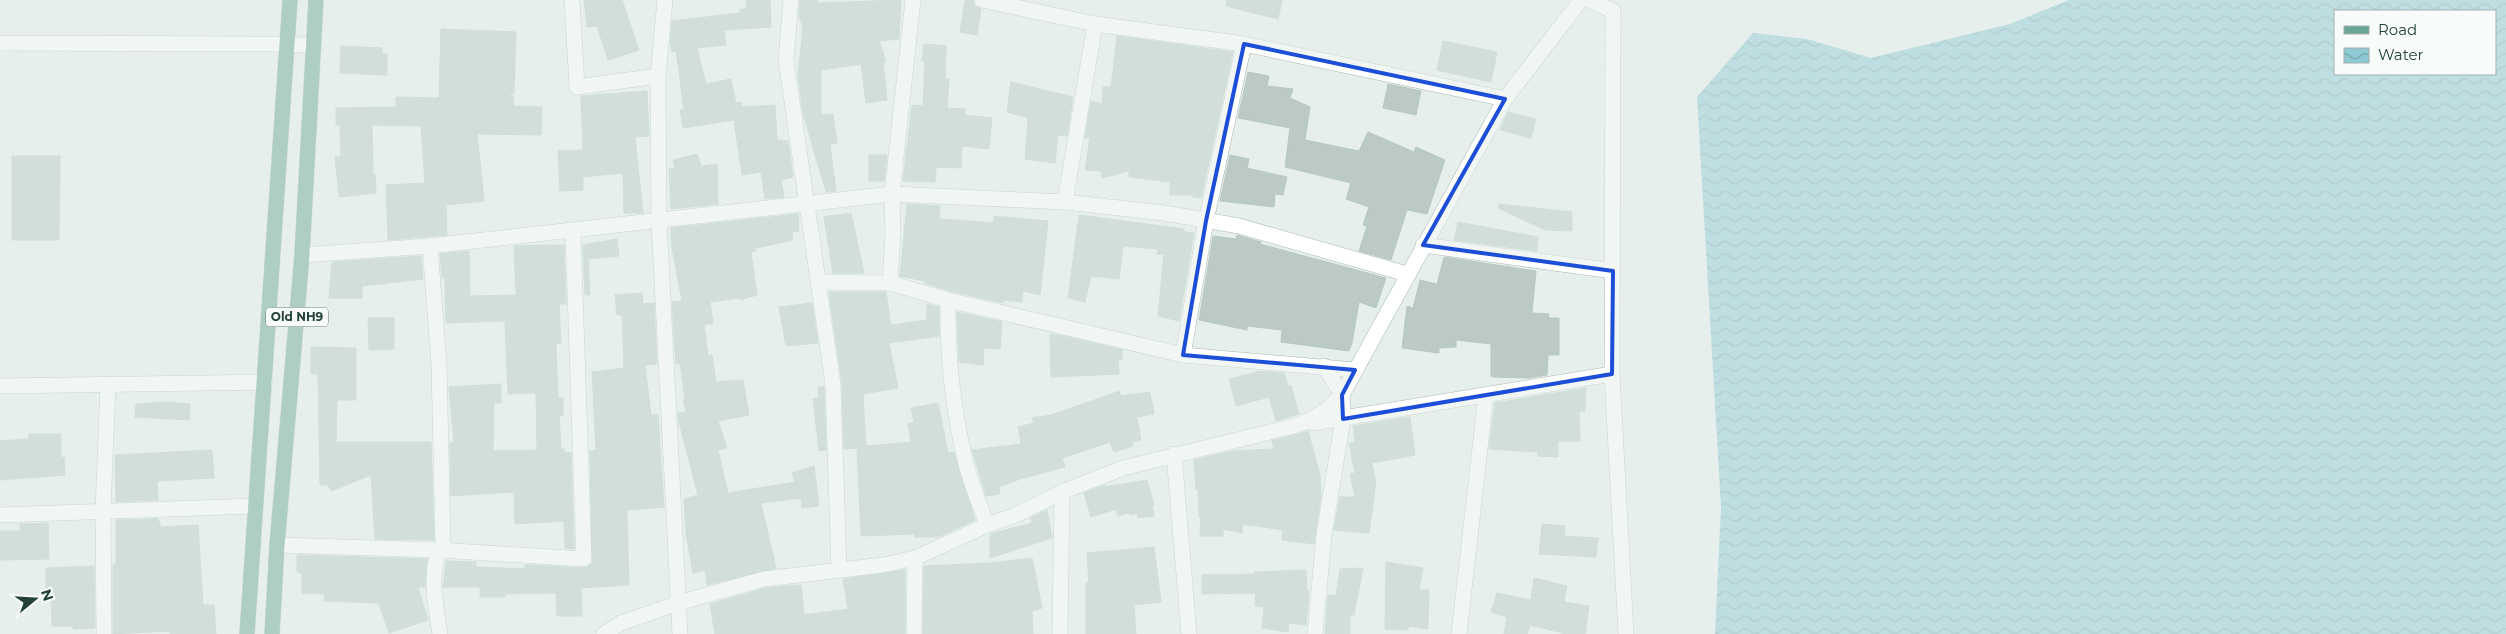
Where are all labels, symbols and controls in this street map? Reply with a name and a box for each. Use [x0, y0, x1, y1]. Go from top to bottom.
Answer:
legend [2334, 10, 2496, 75]
text: Road [2378, 20, 2417, 39]
text: Water [2378, 45, 2424, 64]
road number: Old NH9 [266, 308, 328, 326]
north arrow [10, 574, 60, 624]
text: N [37, 587, 58, 603]

